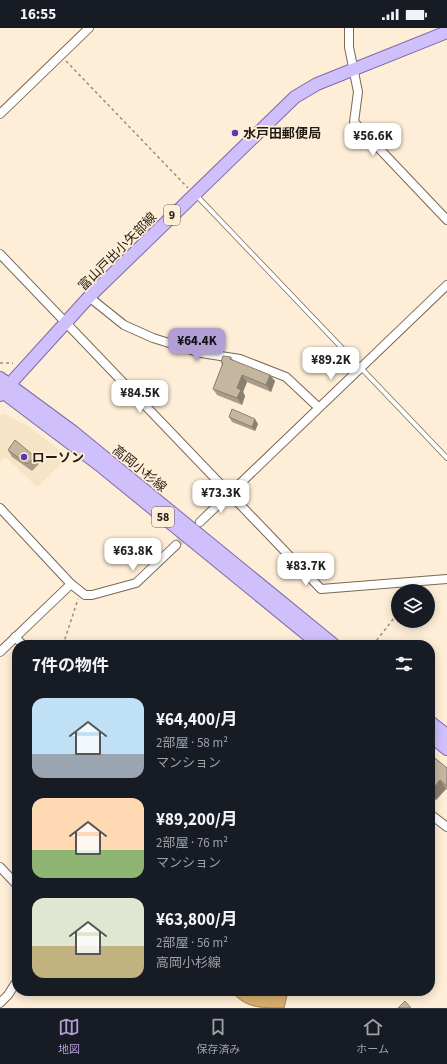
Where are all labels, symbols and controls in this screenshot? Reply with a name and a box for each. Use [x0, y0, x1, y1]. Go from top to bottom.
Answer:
text: 16:55 [20, 4, 56, 25]
pin: ¥56.6K [340, 123, 406, 157]
place label: 水戸田郵便局 [243, 125, 321, 143]
text: ¥56.6K [353, 127, 393, 145]
marker: 水戸田郵便局 [230, 128, 240, 138]
road number: 9 [164, 205, 180, 225]
street label: 富山戸出小矢部線 [75, 209, 161, 295]
pin: ¥64.4K [164, 328, 230, 362]
text: ¥64.4K [177, 332, 217, 350]
pin: ¥89.2K [298, 347, 364, 381]
text: ¥89.2K [311, 351, 351, 369]
pin: ¥84.5K [107, 380, 173, 414]
text: ¥84.5K [120, 384, 160, 402]
street label: 高岡小杉線 [108, 441, 170, 496]
place label: ローソン [32, 449, 84, 467]
marker: ローソン [19, 452, 29, 462]
pin: ¥73.3K [188, 480, 254, 514]
text: ¥73.3K [201, 484, 241, 502]
road number: 58 [152, 507, 174, 527]
pin: ¥63.8K [100, 538, 166, 572]
text: ¥63.8K [113, 542, 153, 560]
pin: ¥83.7K [273, 553, 339, 587]
text: ¥83.7K [286, 557, 326, 575]
map controls [391, 584, 435, 628]
button: layers [391, 584, 435, 628]
icon: filters [393, 653, 415, 675]
text: 7件の物件 [32, 654, 109, 678]
text: ¥64,400/月 [156, 708, 238, 732]
icon: home [64, 714, 112, 762]
text: 2部屋 · 58 m² [156, 734, 228, 752]
text: マンション [156, 754, 221, 772]
text: ¥89,200/月 [156, 808, 238, 832]
icon: home [64, 814, 112, 862]
text: 2部屋 · 76 m² [156, 834, 228, 852]
text: マンション [156, 854, 221, 872]
text: ¥63,800/月 [156, 908, 238, 932]
icon: home [64, 914, 112, 962]
text: 2部屋 · 56 m² [156, 934, 228, 952]
text: 高岡小杉線 [156, 954, 221, 972]
tab: 地図 [58, 1016, 80, 1057]
tab: 保存済み [196, 1016, 240, 1057]
tab: ホーム [356, 1016, 389, 1057]

